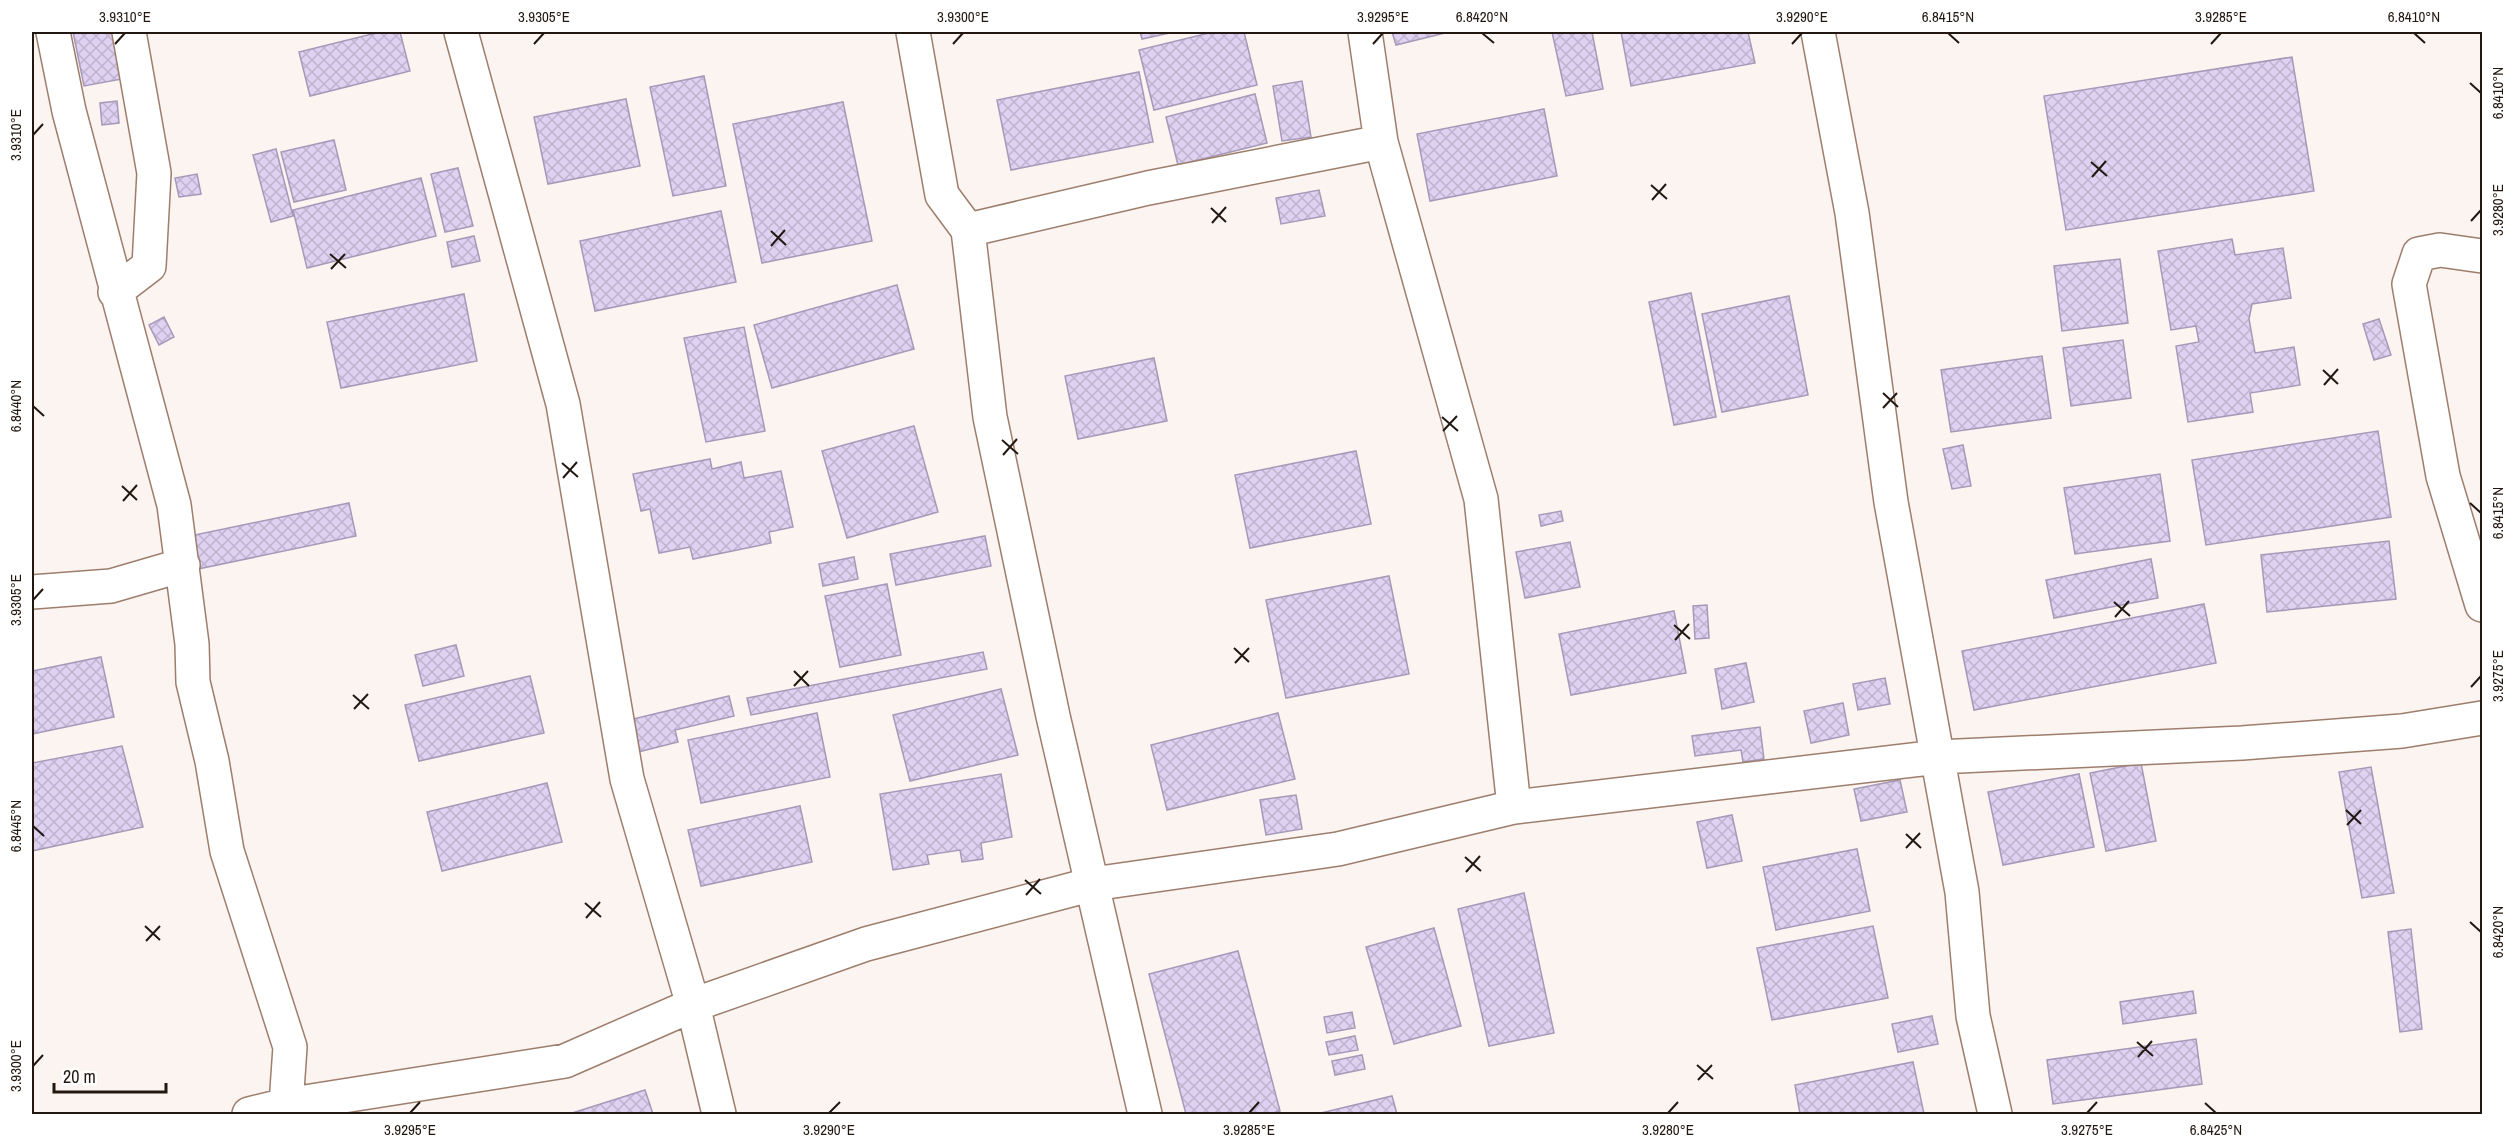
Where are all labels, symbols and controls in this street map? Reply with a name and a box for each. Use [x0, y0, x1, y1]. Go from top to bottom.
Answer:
text: 3.9310°E [99, 6, 151, 27]
text: 3.9305°E [518, 6, 570, 27]
text: 3.9300°E [937, 6, 989, 27]
text: 3.9295°E [1357, 6, 1409, 27]
text: 6.8420°N [1456, 6, 1508, 27]
text: 3.9290°E [1776, 6, 1828, 27]
text: 6.8415°N [1922, 6, 1974, 27]
text: 3.9285°E [2195, 6, 2247, 27]
text: 6.8410°N [2388, 6, 2440, 27]
text: 6.8410°N [2487, 67, 2508, 119]
text: 3.9310°E [5, 109, 26, 161]
text: 3.9280°E [2487, 184, 2508, 236]
text: 6.8440°N [5, 380, 26, 432]
text: 6.8415°N [2487, 487, 2508, 539]
text: 3.9305°E [5, 574, 26, 626]
text: 3.9275°E [2487, 650, 2508, 702]
text: 6.8445°N [5, 800, 26, 852]
text: 6.8420°N [2487, 906, 2508, 958]
text: 3.9300°E [5, 1040, 26, 1092]
scale bar [54, 1056, 166, 1094]
text: 20 m [63, 1064, 96, 1089]
text: 3.9295°E [384, 1119, 436, 1140]
text: 3.9290°E [803, 1119, 855, 1140]
text: 3.9285°E [1223, 1119, 1275, 1140]
text: 3.9280°E [1642, 1119, 1694, 1140]
text: 3.9275°E [2061, 1119, 2113, 1140]
text: 6.8425°N [2190, 1119, 2242, 1140]

